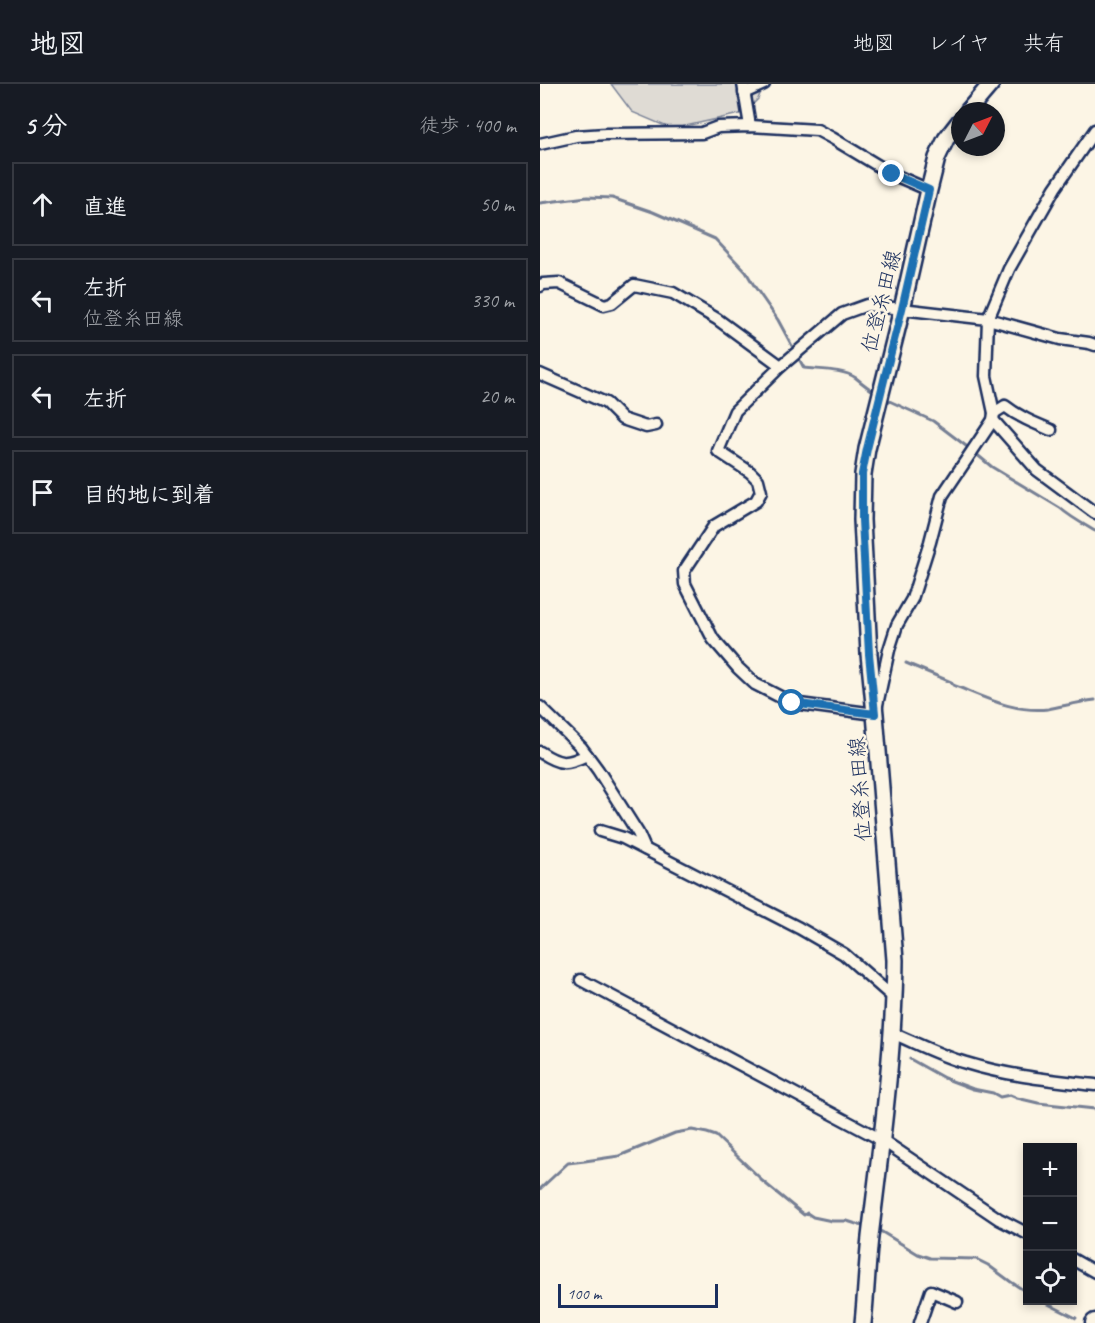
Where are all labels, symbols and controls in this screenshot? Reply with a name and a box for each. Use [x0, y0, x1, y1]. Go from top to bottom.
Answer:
text: 地図 [30, 26, 86, 61]
text: 地図 [853, 30, 895, 56]
text: レイヤ [928, 30, 990, 56]
text: 共有 [1023, 30, 1065, 56]
north arrow [951, 102, 1005, 156]
text: 5 分 [24, 109, 68, 142]
text: 徒歩 · 400 m [420, 113, 516, 138]
route end [878, 160, 904, 186]
icon: ahead [26, 188, 59, 221]
text: 50 m [480, 192, 514, 217]
text: 直進 [83, 193, 127, 221]
street label: 位登糸田線 [856, 247, 906, 355]
text: 左折 [83, 274, 127, 302]
icon: left [26, 284, 59, 317]
text: 330 m [471, 288, 514, 313]
text: 位登糸田線 [83, 306, 183, 331]
icon: left [26, 380, 59, 413]
text: 20 m [480, 384, 514, 409]
text: 左折 [83, 385, 127, 413]
icon: arrive [26, 476, 59, 509]
text: 目的地に到着 [83, 481, 215, 509]
route start [778, 689, 804, 715]
street label: 位登糸田線 [843, 736, 877, 842]
map controls [1023, 1143, 1077, 1305]
button: + [1023, 1143, 1077, 1197]
button: − [1023, 1197, 1077, 1251]
button: locate [1023, 1251, 1077, 1305]
scale bar [558, 1281, 718, 1308]
text: 100 m [567, 1284, 601, 1304]

